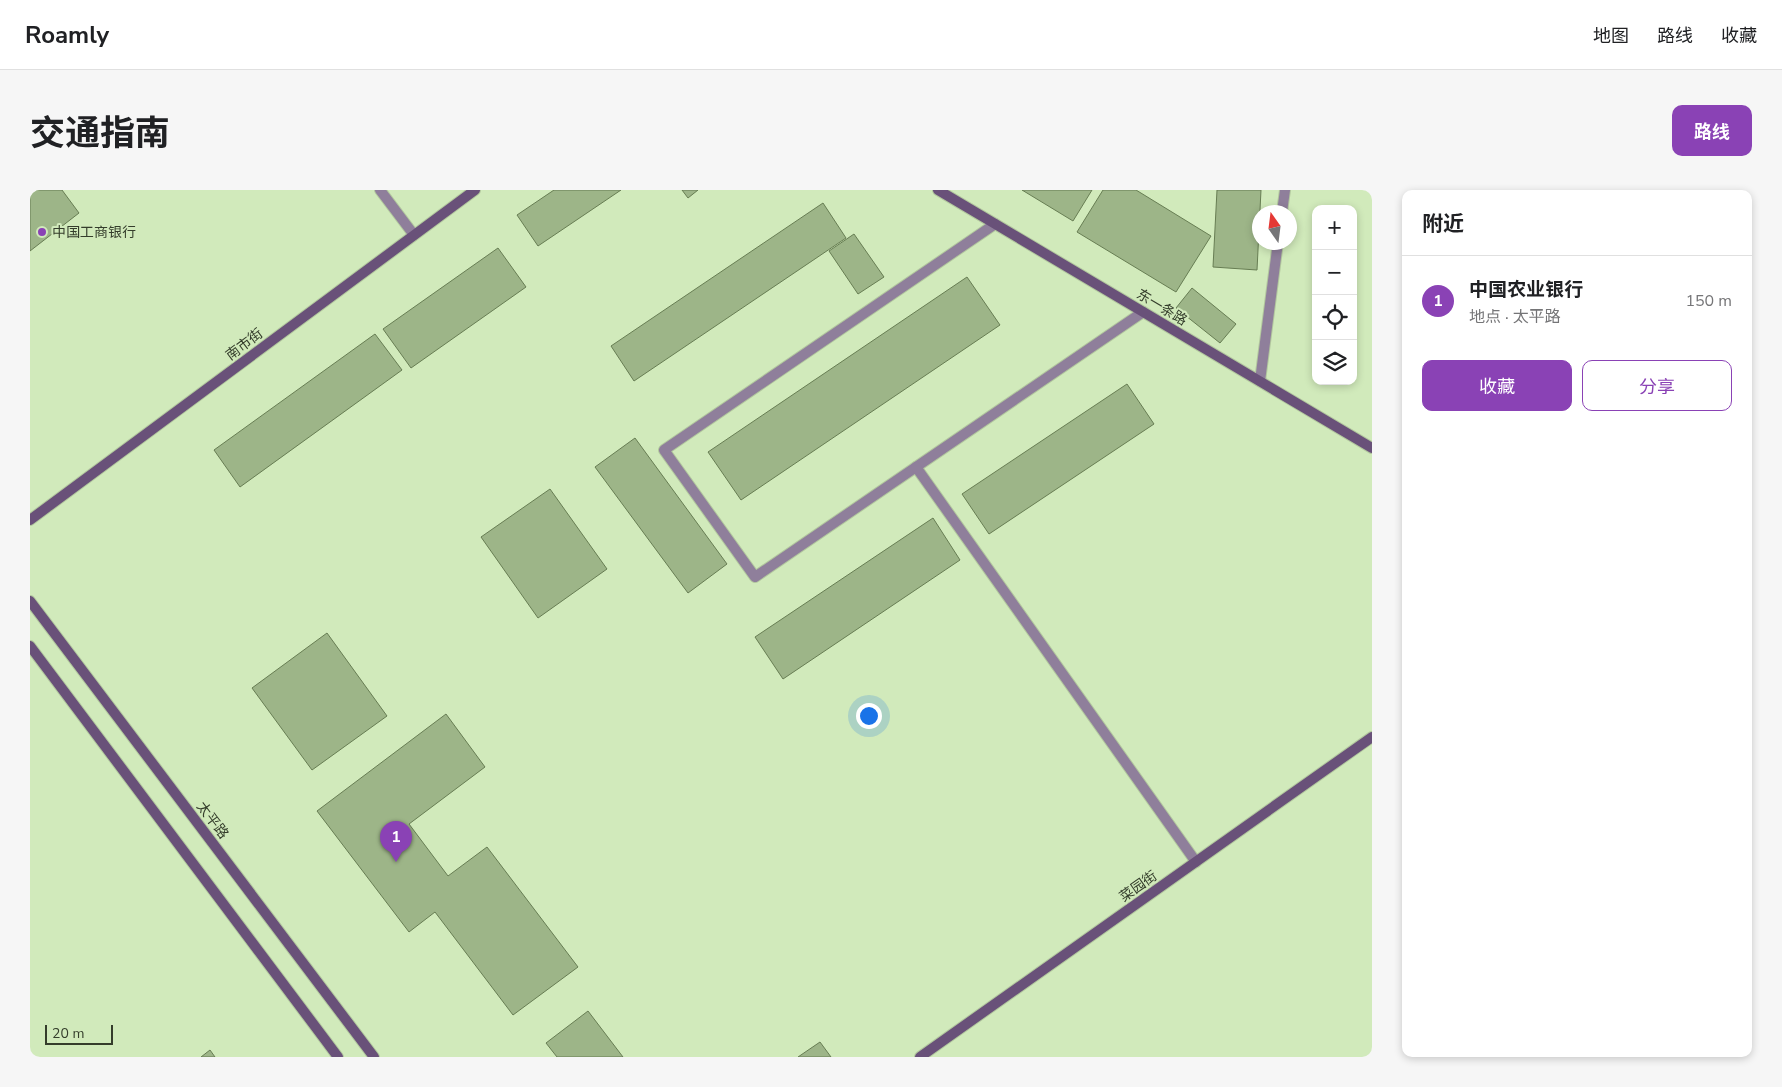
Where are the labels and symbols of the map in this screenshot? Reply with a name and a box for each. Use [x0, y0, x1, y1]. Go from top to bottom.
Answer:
north arrow [1252, 205, 1297, 250]
place label: 中国工商银行 [52, 223, 136, 242]
marker: 中国工商银行 [36, 226, 48, 238]
street label: 东一条路 [1133, 285, 1191, 330]
street label: 南市街 [222, 324, 267, 365]
your location [856, 703, 882, 729]
street label: 太平路 [192, 798, 233, 843]
pin: 1 [380, 821, 412, 862]
street label: 菜园街 [1116, 867, 1161, 906]
scale bar [45, 1022, 112, 1045]

